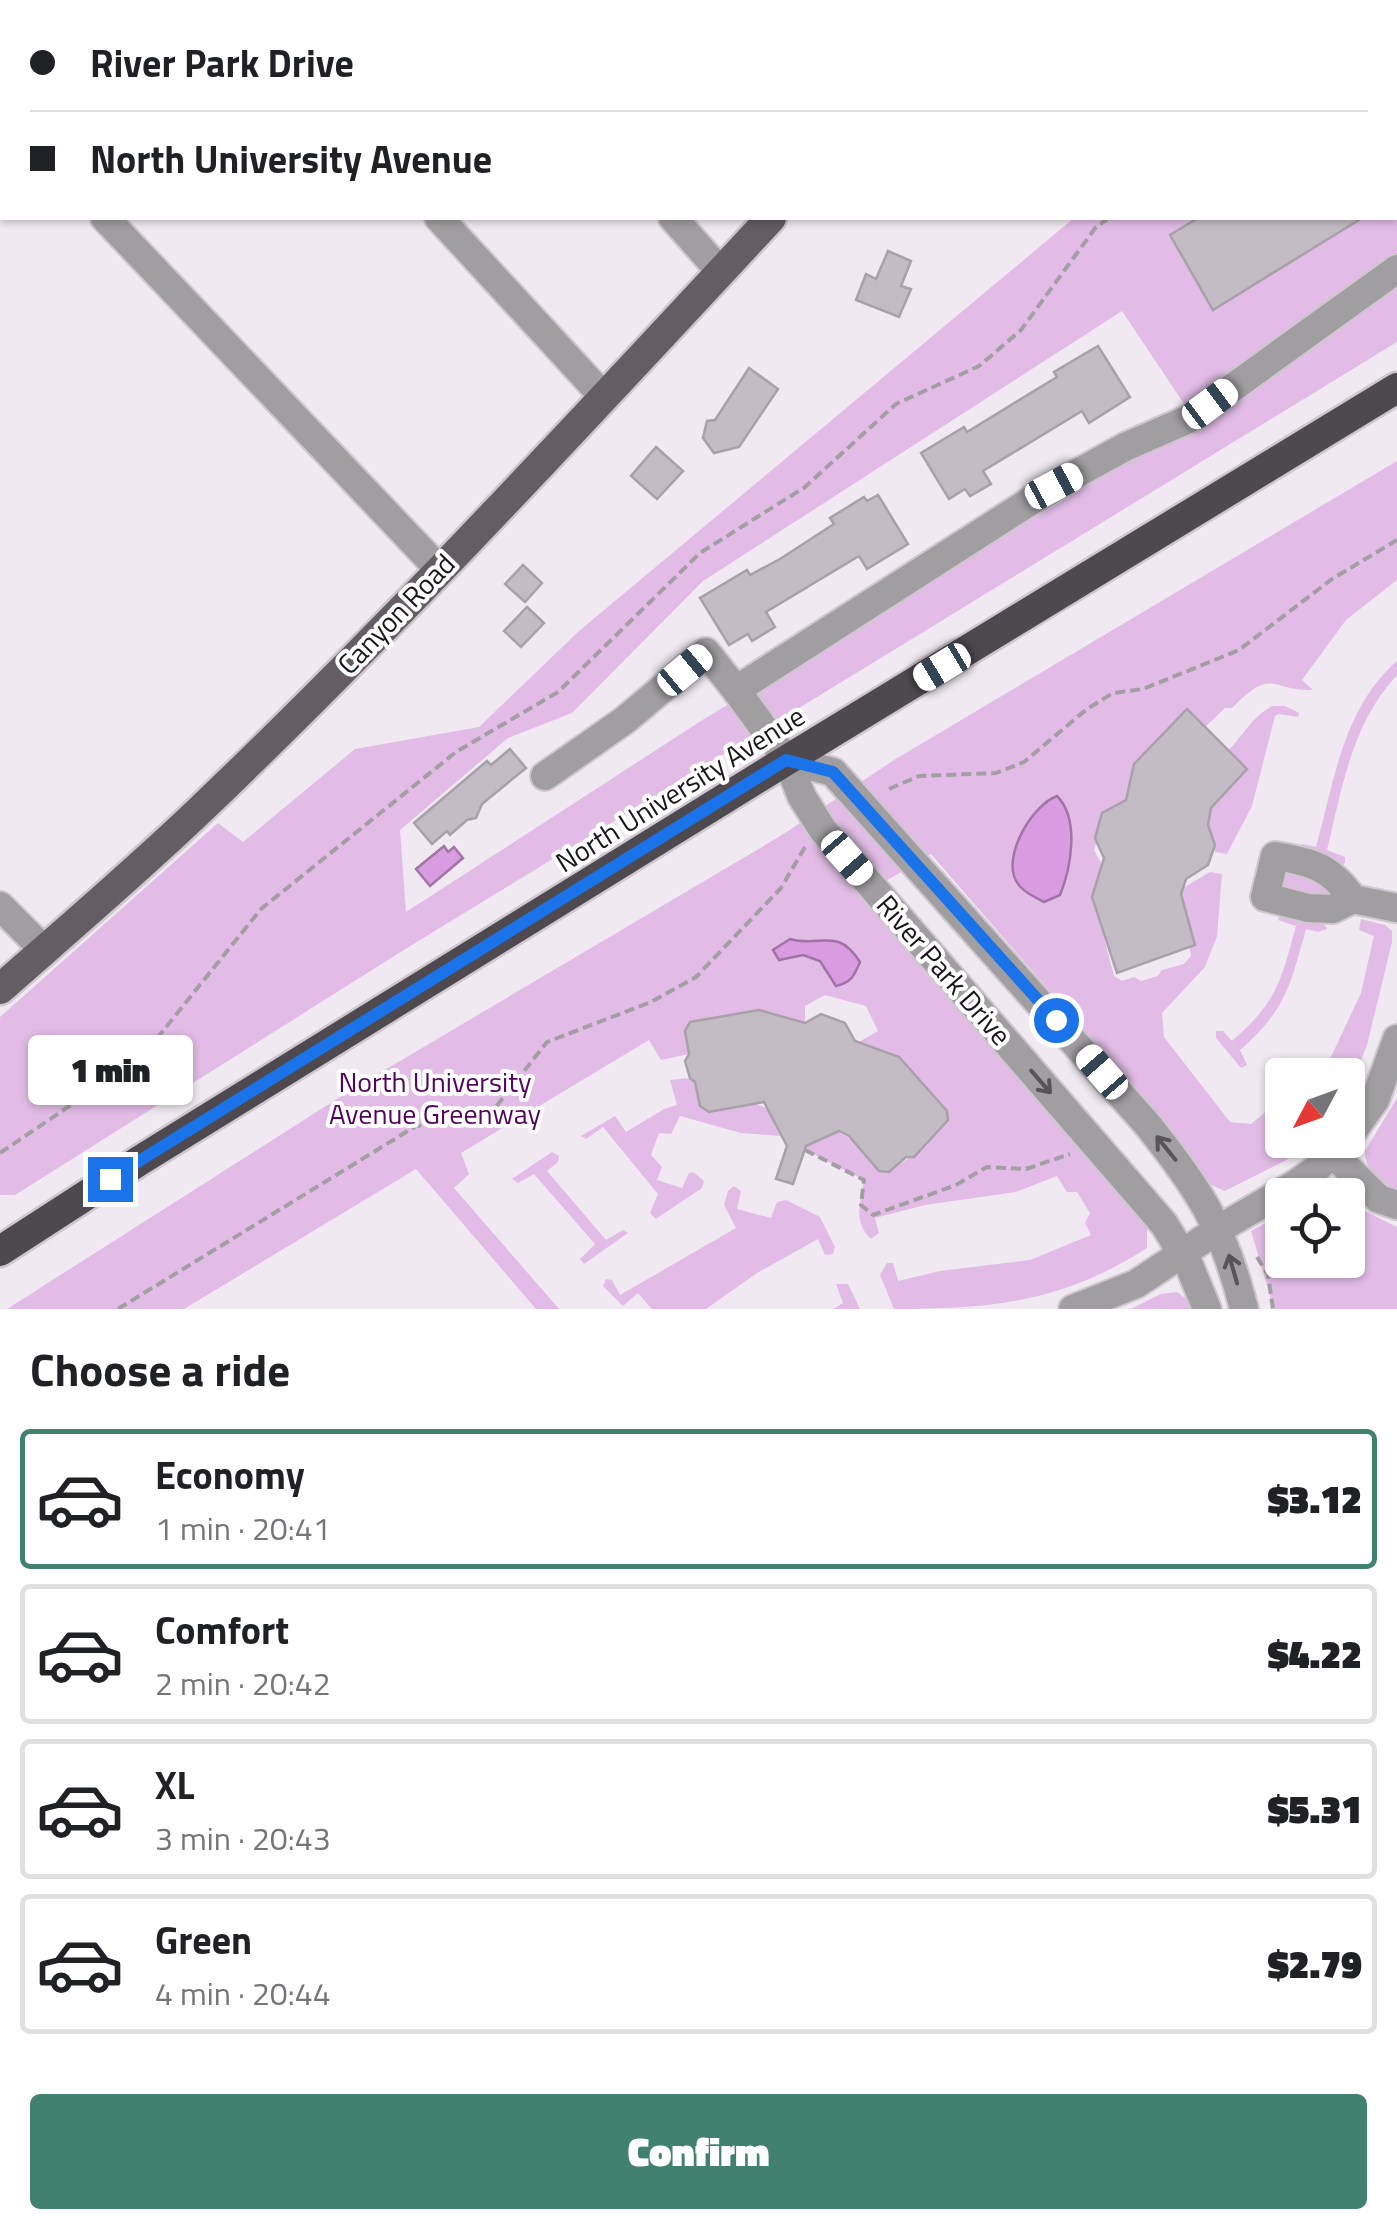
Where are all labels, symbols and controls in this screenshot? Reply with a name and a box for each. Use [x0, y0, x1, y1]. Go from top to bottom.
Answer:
text: River Park Drive [90, 34, 354, 92]
text: North University Avenue [90, 130, 492, 188]
car [1177, 374, 1243, 434]
car [1020, 459, 1088, 513]
street label: Canyon Road [327, 543, 465, 684]
car [652, 639, 718, 701]
car [909, 639, 975, 695]
street label: North University Avenue [547, 694, 813, 883]
car [816, 826, 878, 890]
street label: River Park Drive [867, 885, 1022, 1055]
route start [1034, 998, 1079, 1043]
callout: 1 min [28, 1034, 192, 1104]
car [1071, 1040, 1133, 1104]
text: 1 min [71, 1046, 150, 1094]
north arrow [1265, 1058, 1365, 1158]
map controls [1265, 1058, 1365, 1278]
park label: North University Avenue Greenway [329, 1060, 541, 1135]
one-way arrow [1029, 1069, 1052, 1094]
one-way arrow [1155, 1135, 1177, 1161]
route end [88, 1157, 133, 1202]
button: locate [1265, 1178, 1365, 1278]
one-way arrow [1222, 1254, 1241, 1285]
text: Choose a ride [30, 1335, 290, 1403]
text: Economy [155, 1446, 305, 1504]
icon: car [35, 1454, 125, 1544]
text: $3.12 [1268, 1470, 1362, 1528]
text: 1 min · 20:41 [155, 1504, 331, 1552]
text: Comfort [155, 1601, 289, 1659]
icon: car [35, 1609, 125, 1699]
text: $4.22 [1268, 1625, 1362, 1683]
text: 2 min · 20:42 [155, 1659, 331, 1707]
text: XL [155, 1756, 195, 1814]
icon: car [35, 1764, 125, 1854]
text: $5.31 [1268, 1780, 1362, 1838]
text: 3 min · 20:43 [155, 1814, 331, 1862]
text: Green [155, 1911, 252, 1969]
icon: car [35, 1919, 125, 2009]
text: $2.79 [1268, 1935, 1362, 1993]
text: 4 min · 20:44 [155, 1969, 331, 2017]
button: Confirm [30, 2094, 1367, 2209]

